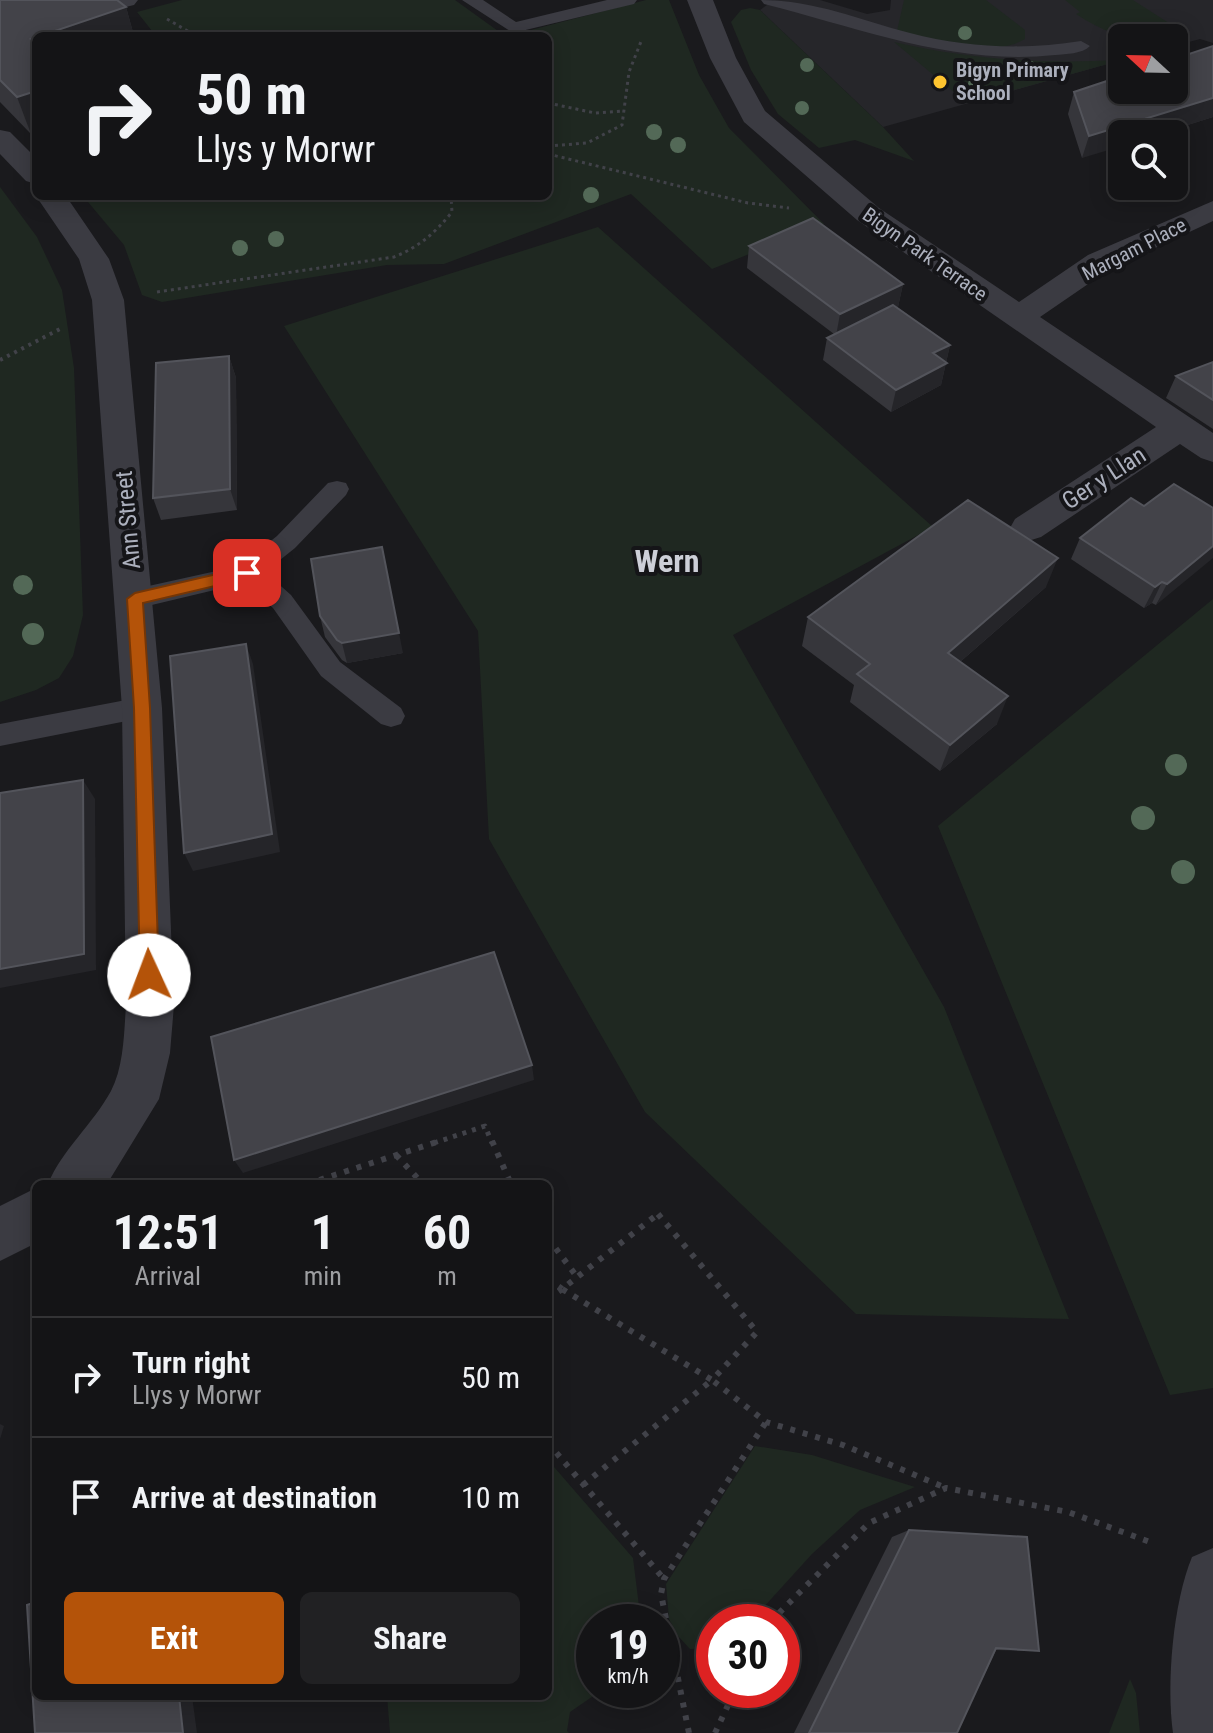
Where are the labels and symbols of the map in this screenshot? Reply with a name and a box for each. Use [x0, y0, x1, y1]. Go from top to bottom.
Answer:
north arrow [1108, 24, 1188, 104]
place label: Bigyn Primary School [956, 58, 1069, 105]
marker: Bigyn Primary School [931, 73, 949, 91]
street label: Bigyn Park Terrace [858, 202, 992, 306]
street label: Margam Place [1078, 213, 1190, 285]
street label: Ger y Llan [1057, 441, 1151, 515]
street label: Ann Street [110, 470, 146, 570]
pin [213, 539, 281, 607]
district label: Wern [634, 542, 700, 580]
position arrow [107, 933, 191, 1017]
speed limit sign: 30 [696, 1604, 800, 1708]

